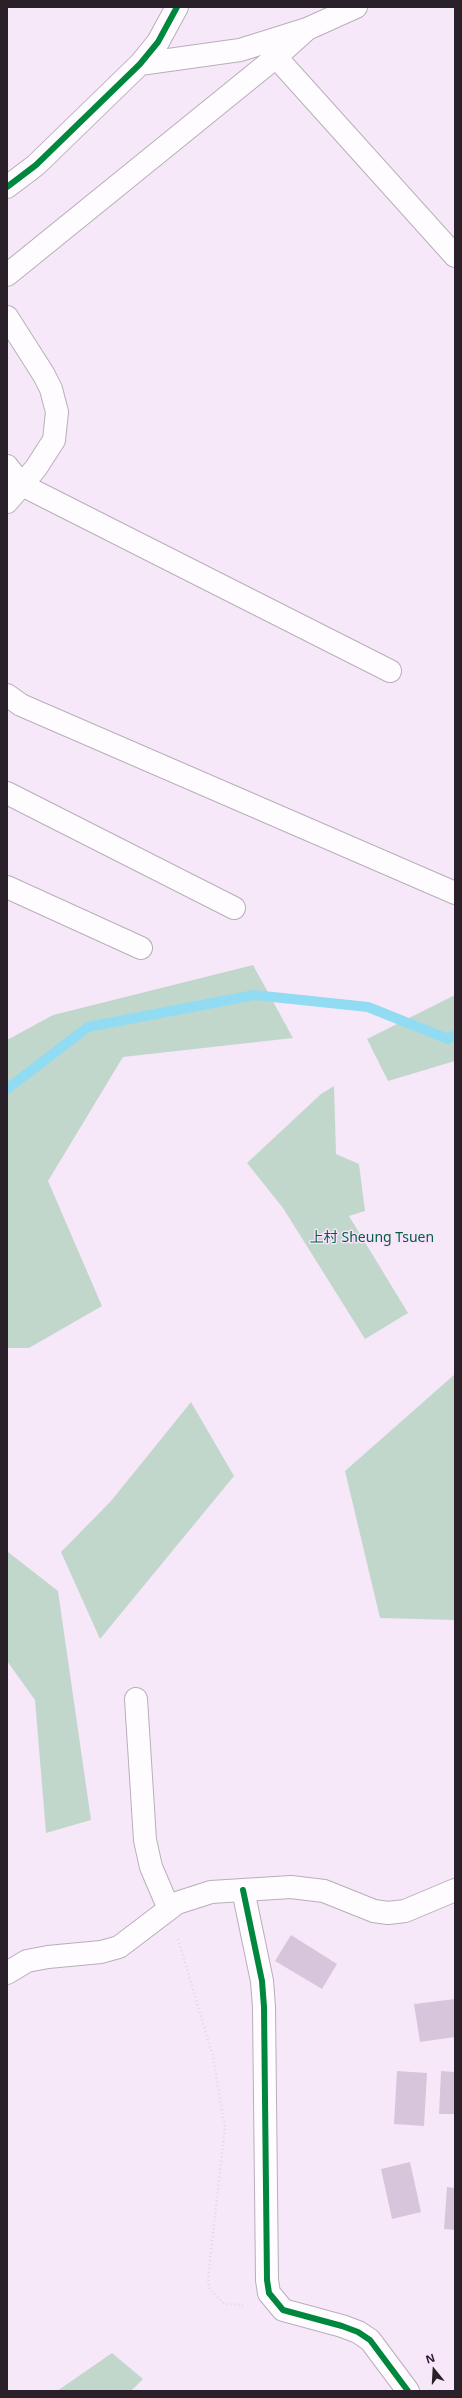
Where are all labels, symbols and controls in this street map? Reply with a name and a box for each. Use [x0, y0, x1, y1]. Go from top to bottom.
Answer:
district label: 上村 Sheung Tsuen [310, 1230, 434, 1246]
north arrow [414, 2350, 454, 2390]
text: N [424, 2350, 437, 2367]

